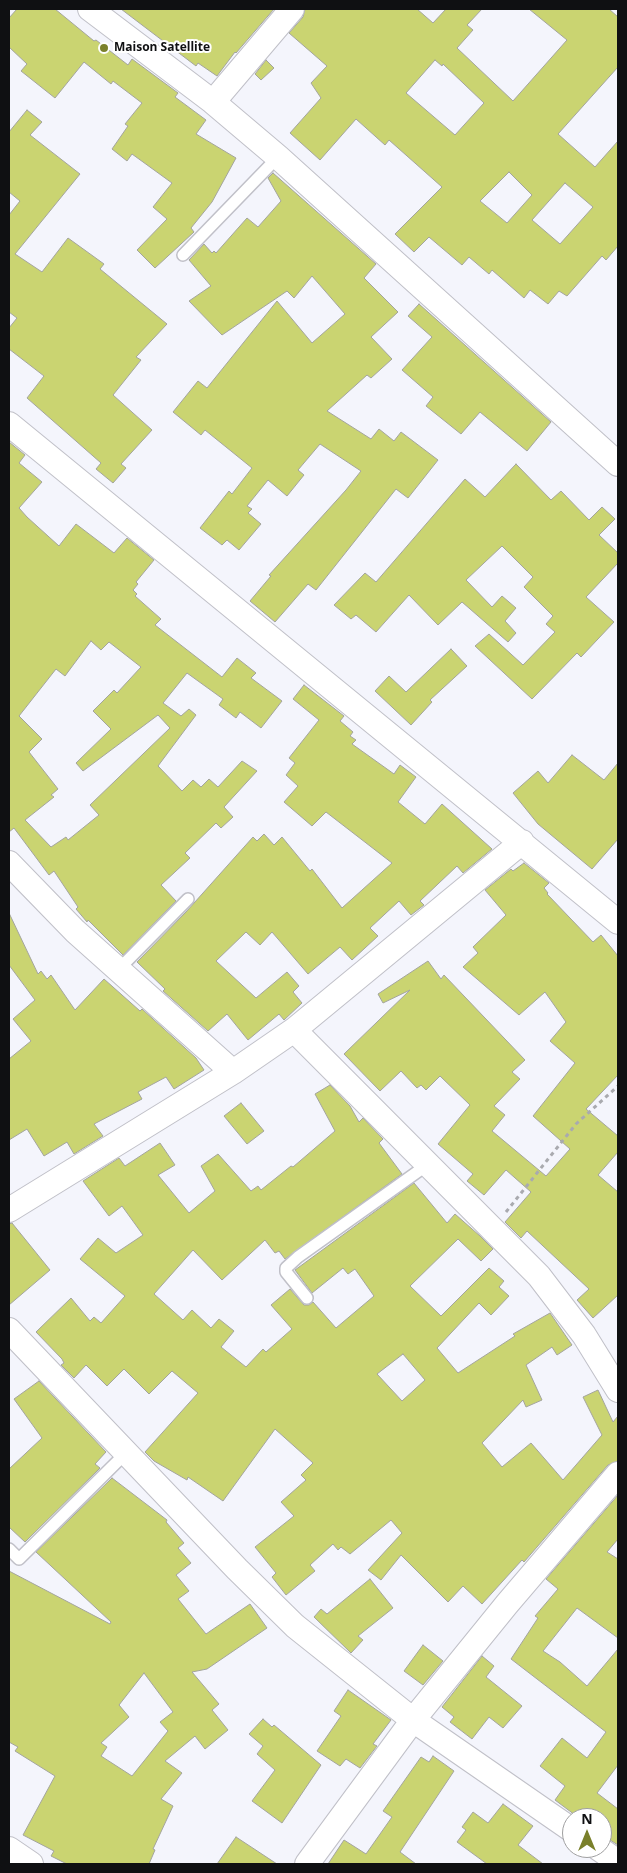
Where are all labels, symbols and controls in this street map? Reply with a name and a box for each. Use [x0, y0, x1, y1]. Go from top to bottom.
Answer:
place label: Maison Satellite [114, 41, 210, 55]
marker: Maison Satellite [98, 42, 110, 54]
north arrow [562, 1808, 612, 1858]
text: N [581, 1809, 593, 1828]

